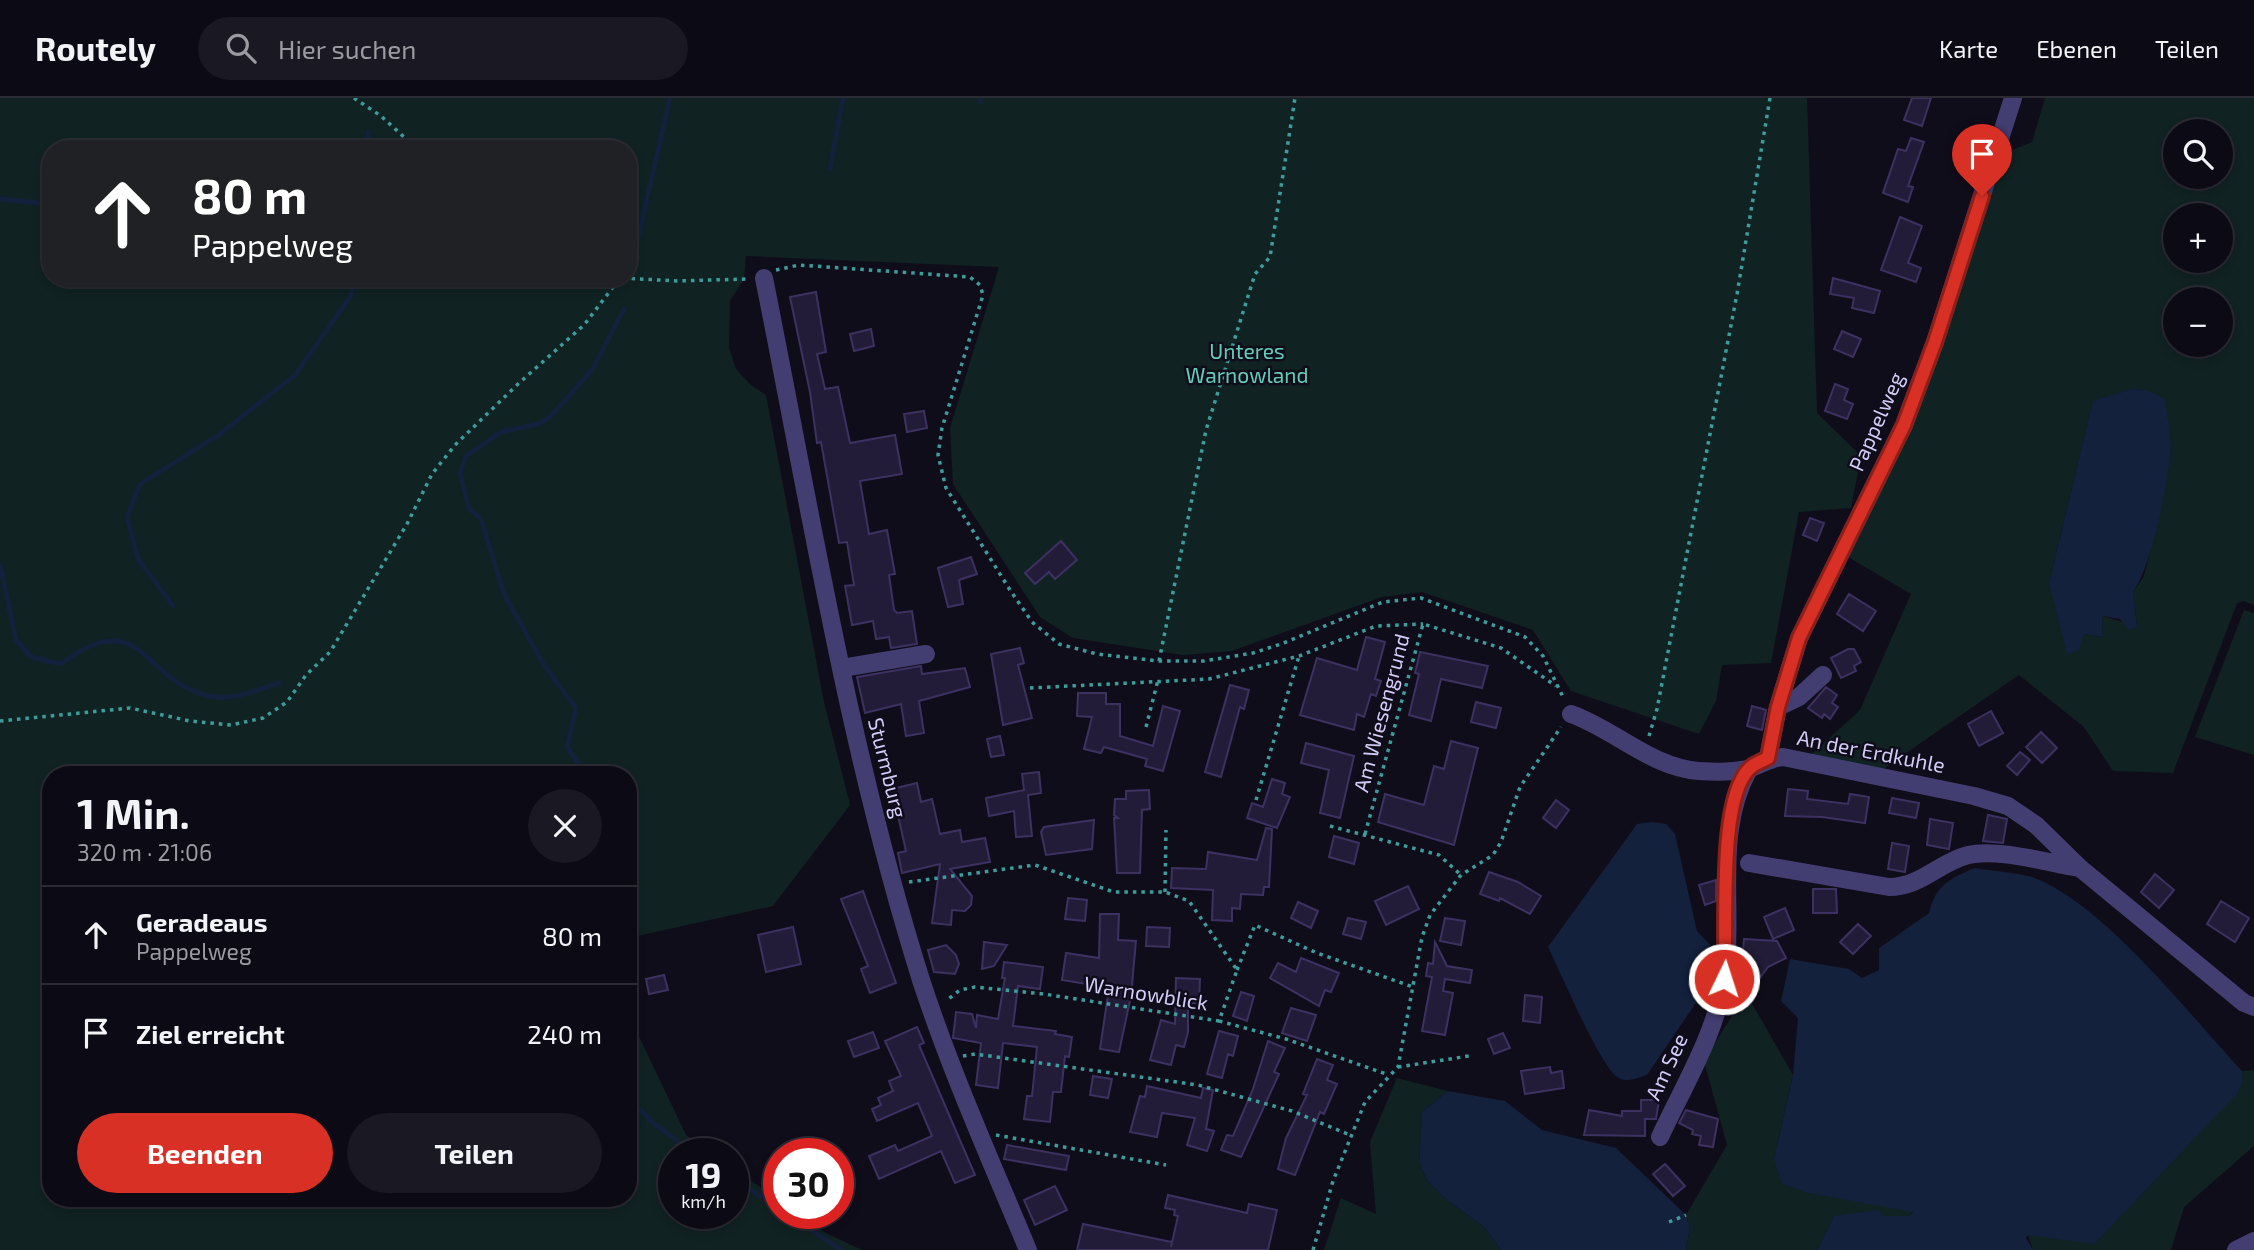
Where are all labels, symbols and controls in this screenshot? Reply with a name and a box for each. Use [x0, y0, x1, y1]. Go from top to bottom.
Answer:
search box [198, 17, 688, 80]
text: Routely [35, 28, 156, 68]
icon: search [222, 29, 260, 67]
text: Hier suchen [278, 33, 416, 64]
text: Karte [1939, 34, 1998, 63]
text: Ebenen [2036, 34, 2117, 63]
text: Teilen [2155, 34, 2219, 63]
map controls [2163, 119, 2233, 357]
button: search [2163, 119, 2233, 189]
pin [1952, 124, 2012, 196]
icon: arrive [1963, 135, 2001, 173]
text: 80 m [192, 165, 307, 224]
icon: ahead [77, 168, 168, 259]
button: + [2163, 203, 2233, 273]
text: Pappelweg [192, 225, 353, 263]
button: − [2163, 287, 2233, 357]
park label: Unteres Warnowland [1186, 338, 1308, 387]
street label: Pappelweg [1843, 368, 1909, 475]
street label: Am Wiesengrund [1347, 631, 1414, 794]
street label: Sturmburg [864, 715, 913, 821]
street label: An der Erdkuhle [1795, 724, 1947, 777]
text: 1 Min. [77, 787, 190, 837]
button: close [528, 789, 602, 863]
text: 320 m · 21:06 [77, 838, 212, 866]
text: Geradeaus [136, 906, 268, 937]
icon: ahead [77, 916, 115, 954]
text: 80 m [542, 920, 602, 951]
text: Pappelweg [136, 937, 252, 965]
position arrow [1687, 942, 1761, 1016]
street label: Warnowblick [1082, 970, 1210, 1015]
icon: arrive [77, 1014, 115, 1052]
text: Ziel erreicht [136, 1018, 285, 1049]
text: 240 m [527, 1018, 602, 1049]
street label: Am See [1639, 1029, 1692, 1104]
button: Beenden [77, 1113, 333, 1193]
button: Teilen [347, 1113, 602, 1193]
speed limit sign: 30 [763, 1138, 854, 1229]
text: 19 [686, 1153, 721, 1195]
text: km/h [681, 1190, 726, 1212]

